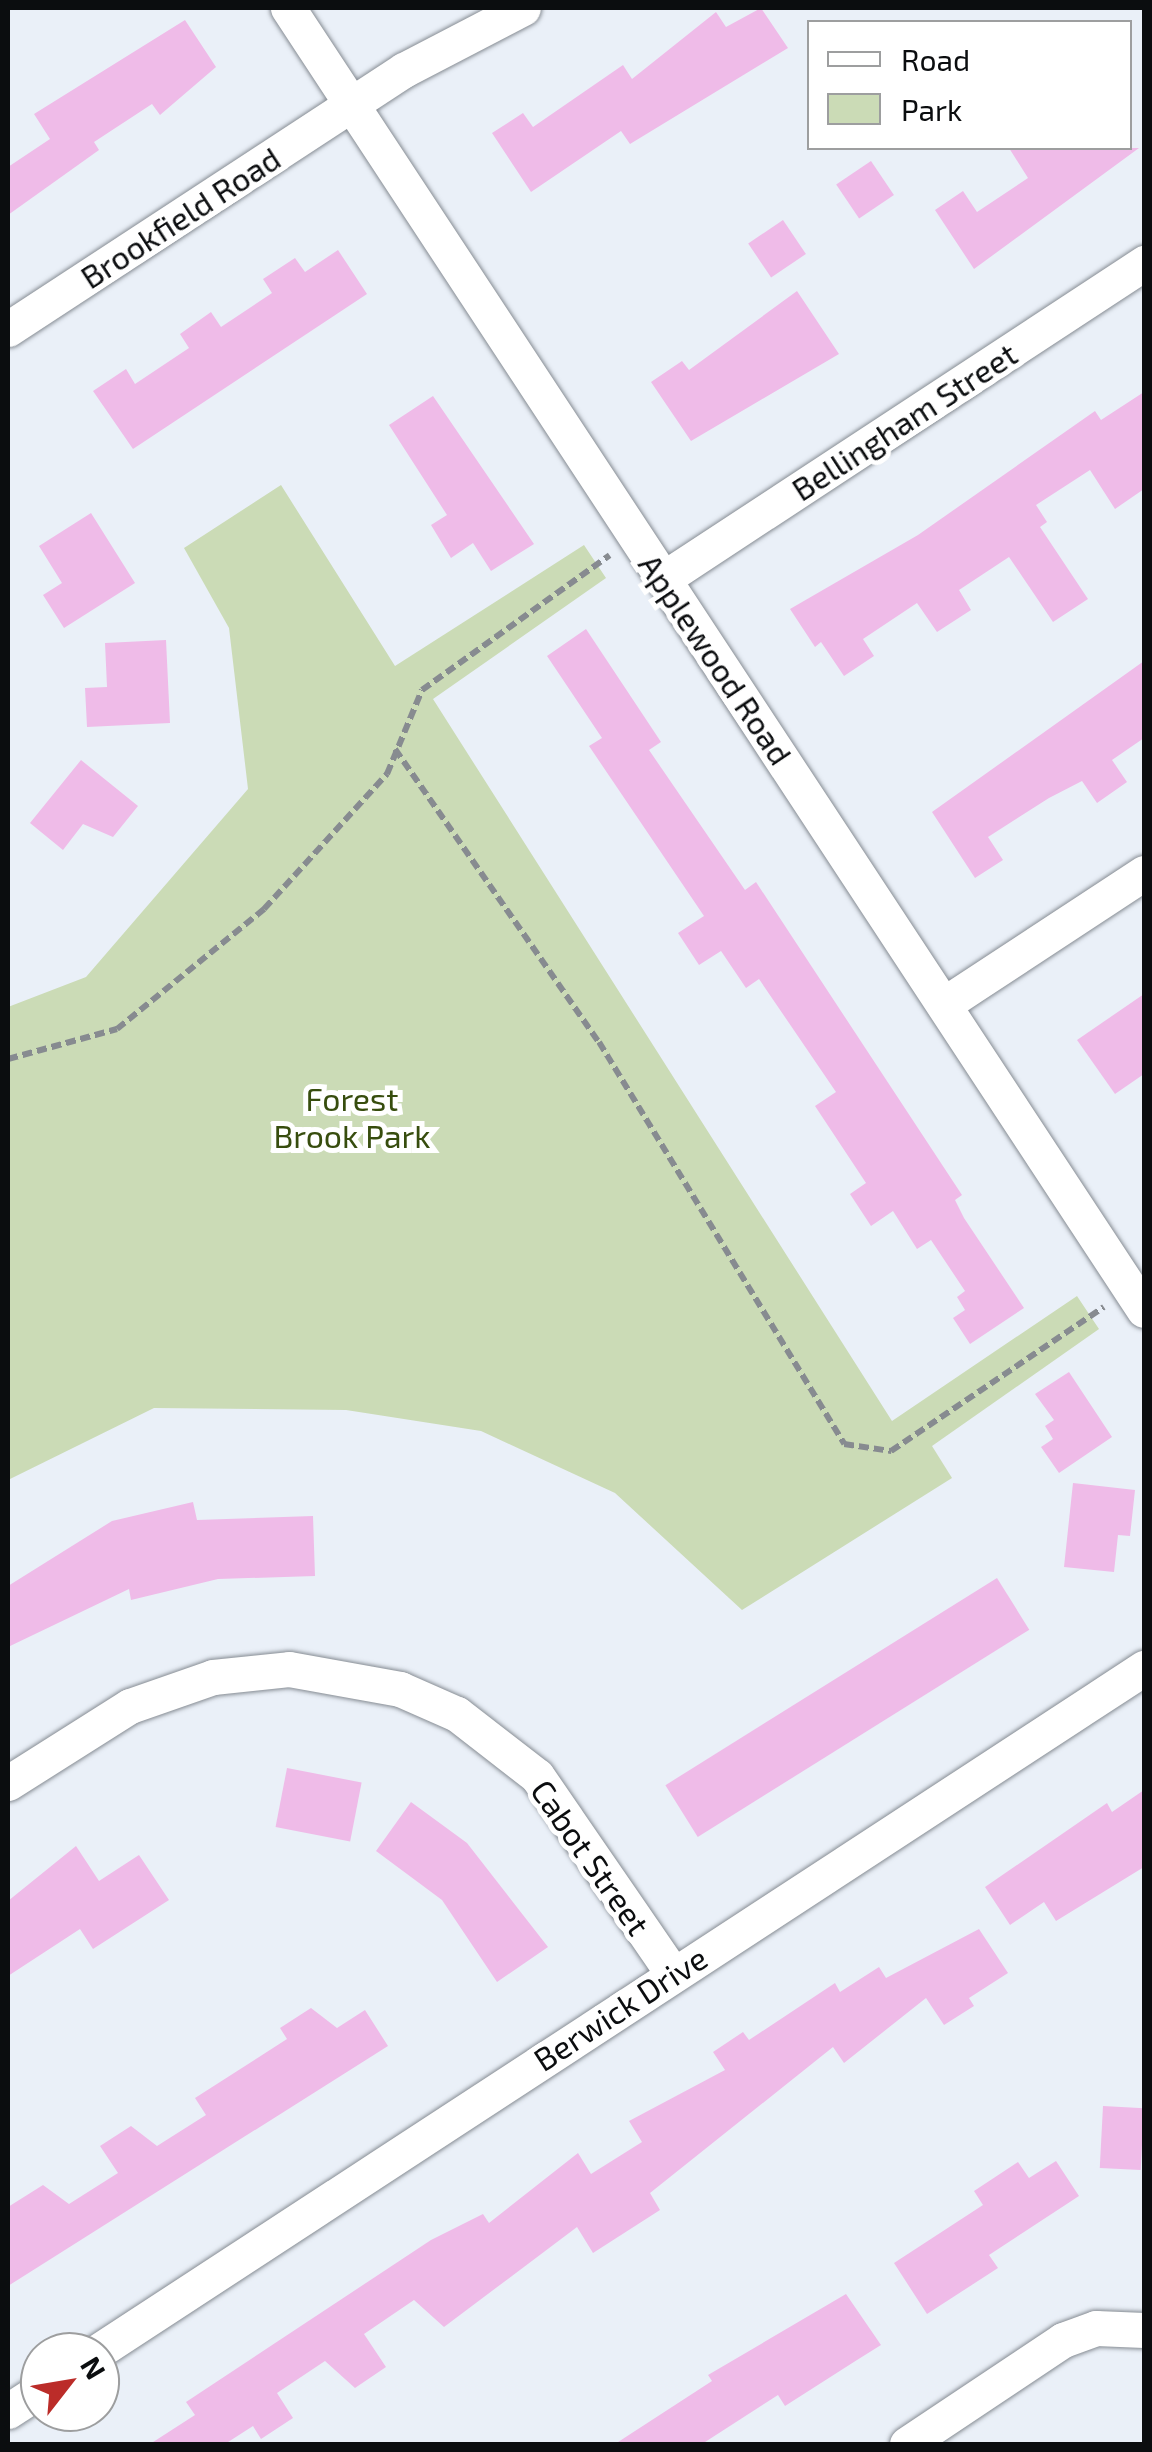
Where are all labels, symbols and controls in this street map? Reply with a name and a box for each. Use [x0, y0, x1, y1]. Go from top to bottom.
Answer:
legend [807, 20, 1132, 150]
text: Road [901, 41, 970, 77]
text: Park [901, 91, 962, 127]
street label: Brookfield Road [73, 138, 287, 296]
street label: Bellingham Street [784, 334, 1024, 508]
street label: Applewood Road [631, 546, 801, 772]
park label: Forest Brook Park [273, 1080, 431, 1155]
street label: Cabot Street [524, 1772, 658, 1942]
street label: Berwick Drive [526, 1938, 714, 2078]
north arrow [20, 2332, 120, 2432]
text: N [74, 2350, 114, 2385]

